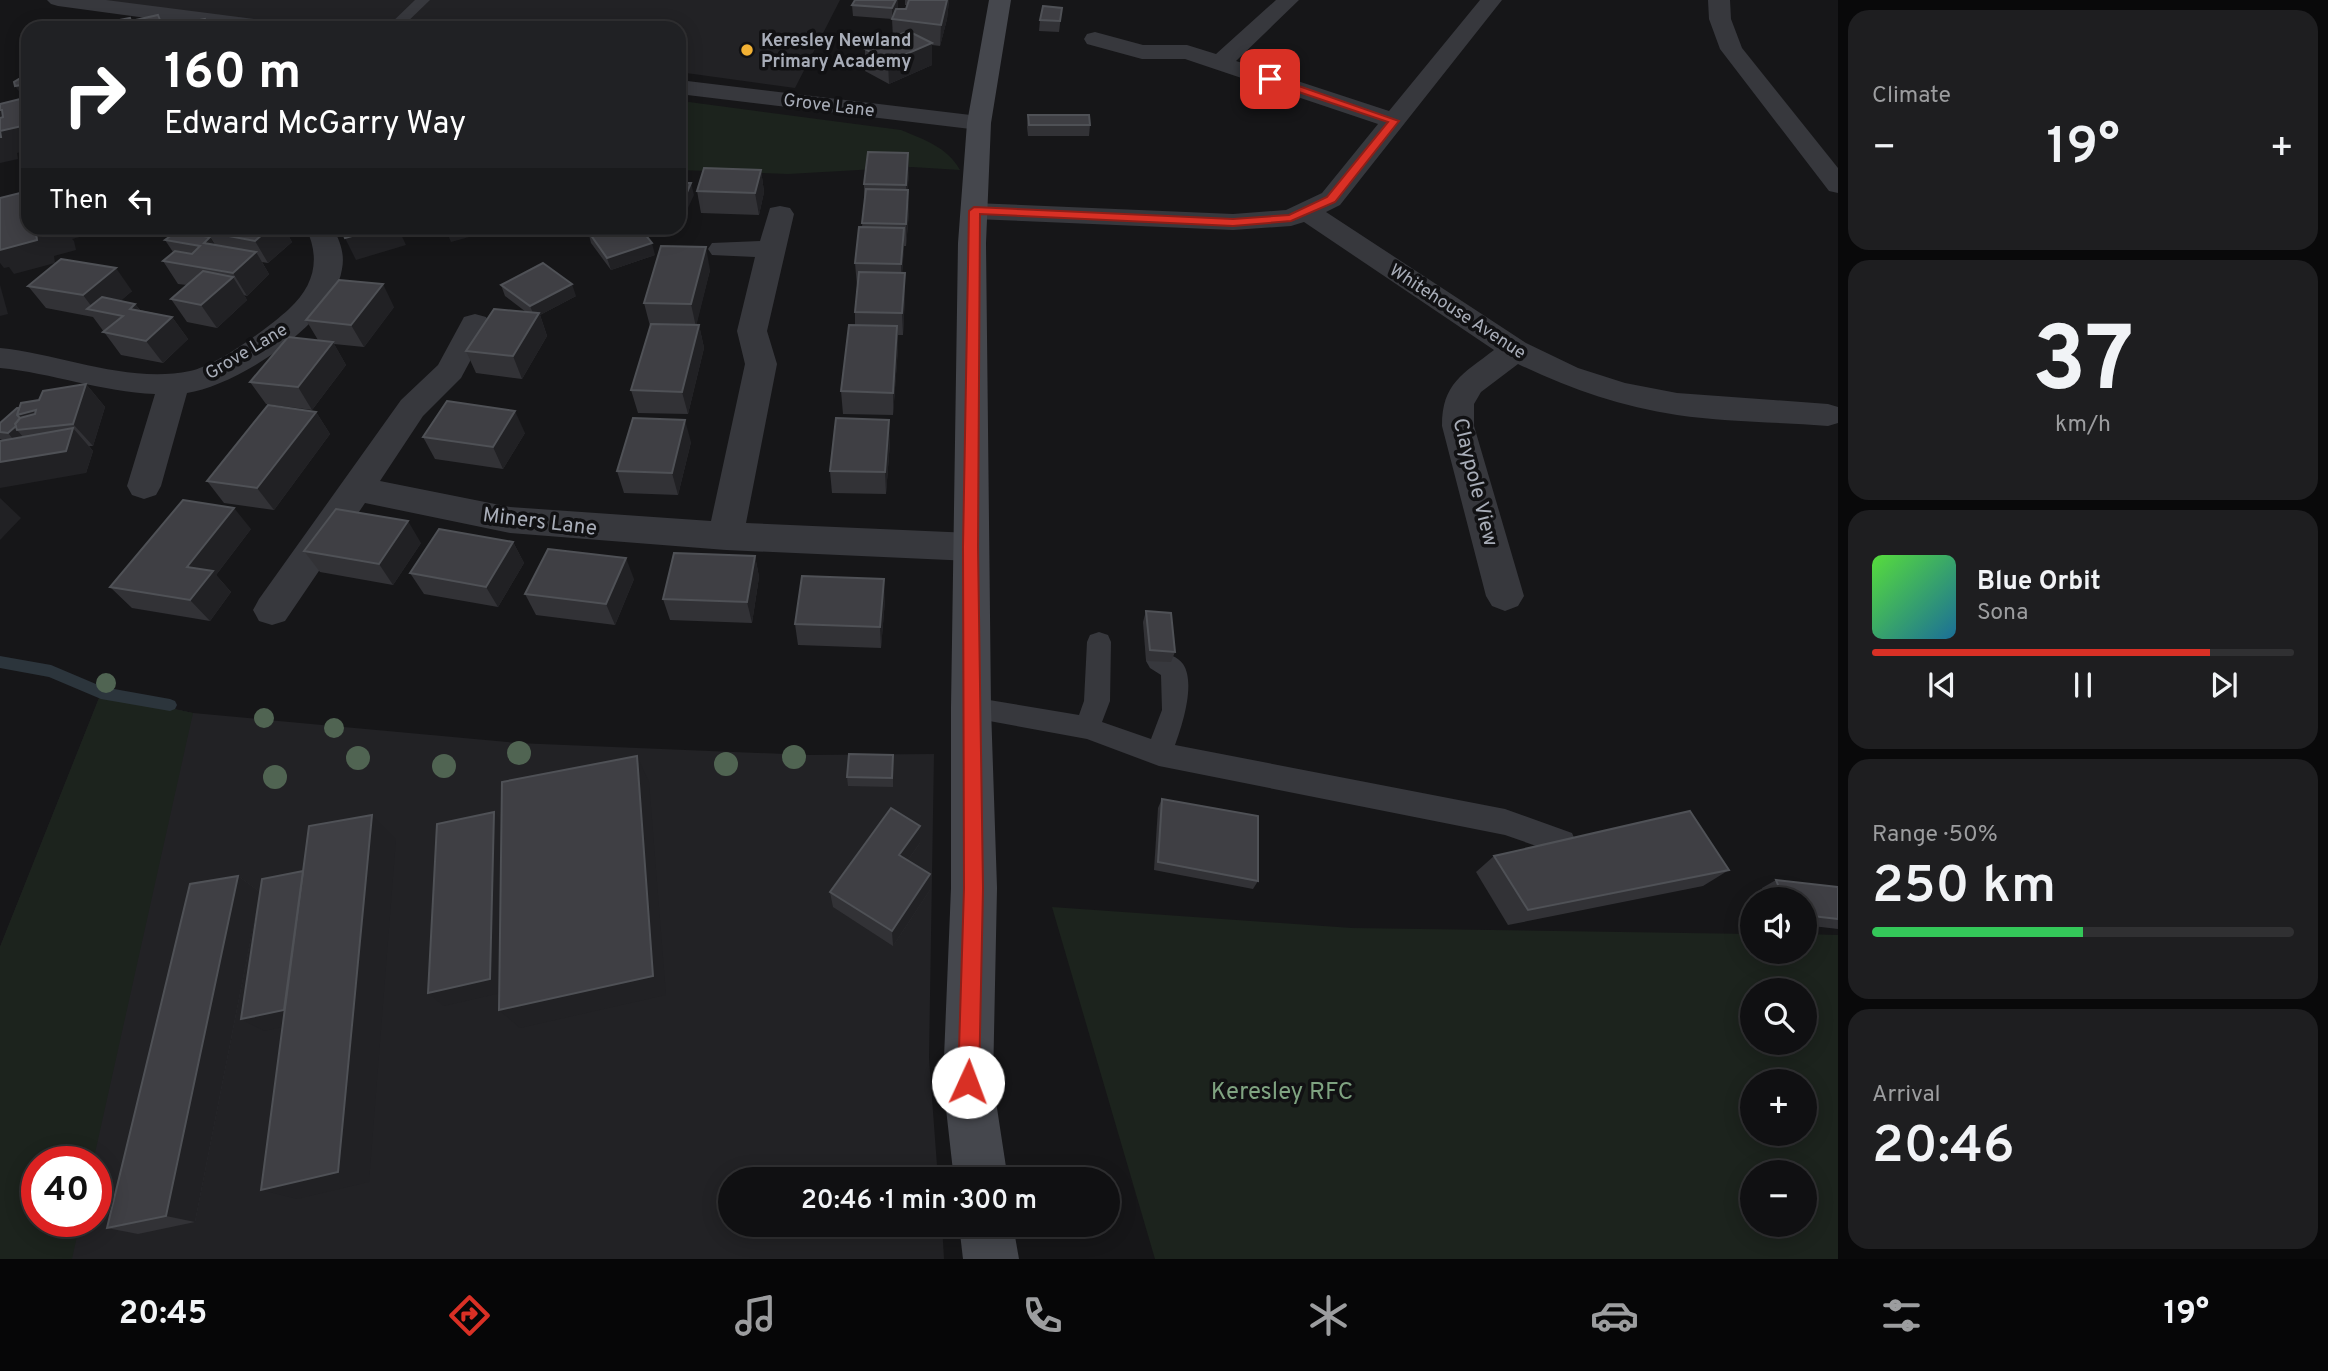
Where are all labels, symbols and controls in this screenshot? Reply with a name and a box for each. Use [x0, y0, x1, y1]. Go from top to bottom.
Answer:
place label: Keresley Newland Primary Academy [761, 30, 911, 74]
marker: Keresley Newland Primary Academy [739, 42, 755, 58]
text: 160 m [164, 44, 301, 106]
icon: right [49, 49, 140, 140]
pin [1240, 49, 1300, 109]
icon: arrive [1251, 60, 1289, 98]
text: Climate [1872, 82, 1951, 111]
street label: Grove Lane [782, 89, 876, 123]
text: Edward McGarry Way [164, 105, 466, 145]
text: 19° [2046, 116, 2120, 182]
text: − [1872, 125, 1897, 174]
text: + [2269, 125, 2294, 174]
icon: left [122, 182, 160, 220]
text: Then [49, 185, 108, 218]
street label: Whitehouse Avenue [1385, 259, 1530, 365]
text: 37 [2032, 308, 2134, 423]
street label: Grove Lane [202, 319, 292, 386]
text: km/h [2055, 411, 2111, 440]
street label: Claypole View [1446, 415, 1504, 549]
street label: Miners Lane [481, 502, 599, 543]
text: Blue Orbit [1977, 566, 2101, 599]
text: Sona [1977, 599, 2028, 628]
icon: previous [1923, 666, 1961, 704]
icon: pause [2064, 666, 2102, 704]
icon: next [2205, 666, 2243, 704]
text: Range · 50% [1872, 821, 1998, 850]
text: 250 km [1872, 855, 2056, 921]
map controls [1740, 887, 1817, 1237]
button: sound [1740, 887, 1817, 964]
button: search [1740, 978, 1817, 1055]
position arrow [931, 1045, 1005, 1119]
button: + [1740, 1069, 1817, 1146]
park label: Keresley RFC [1211, 1078, 1353, 1108]
text: Arrival [1872, 1081, 1941, 1110]
text: 20:46 [1872, 1115, 2015, 1181]
speed limit sign: 40 [21, 1146, 112, 1237]
button: − [1740, 1160, 1817, 1237]
text: 20:46 · 1 min · 300 m [801, 1185, 1037, 1218]
icon: directions [445, 1291, 494, 1340]
icon: music [731, 1291, 780, 1340]
icon: phone [1018, 1291, 1067, 1340]
icon: climate [1304, 1291, 1353, 1340]
icon: car [1590, 1291, 1639, 1340]
icon: filters [1877, 1291, 1926, 1340]
text: 20:45 [119, 1295, 207, 1335]
text: 19° [2163, 1295, 2209, 1335]

